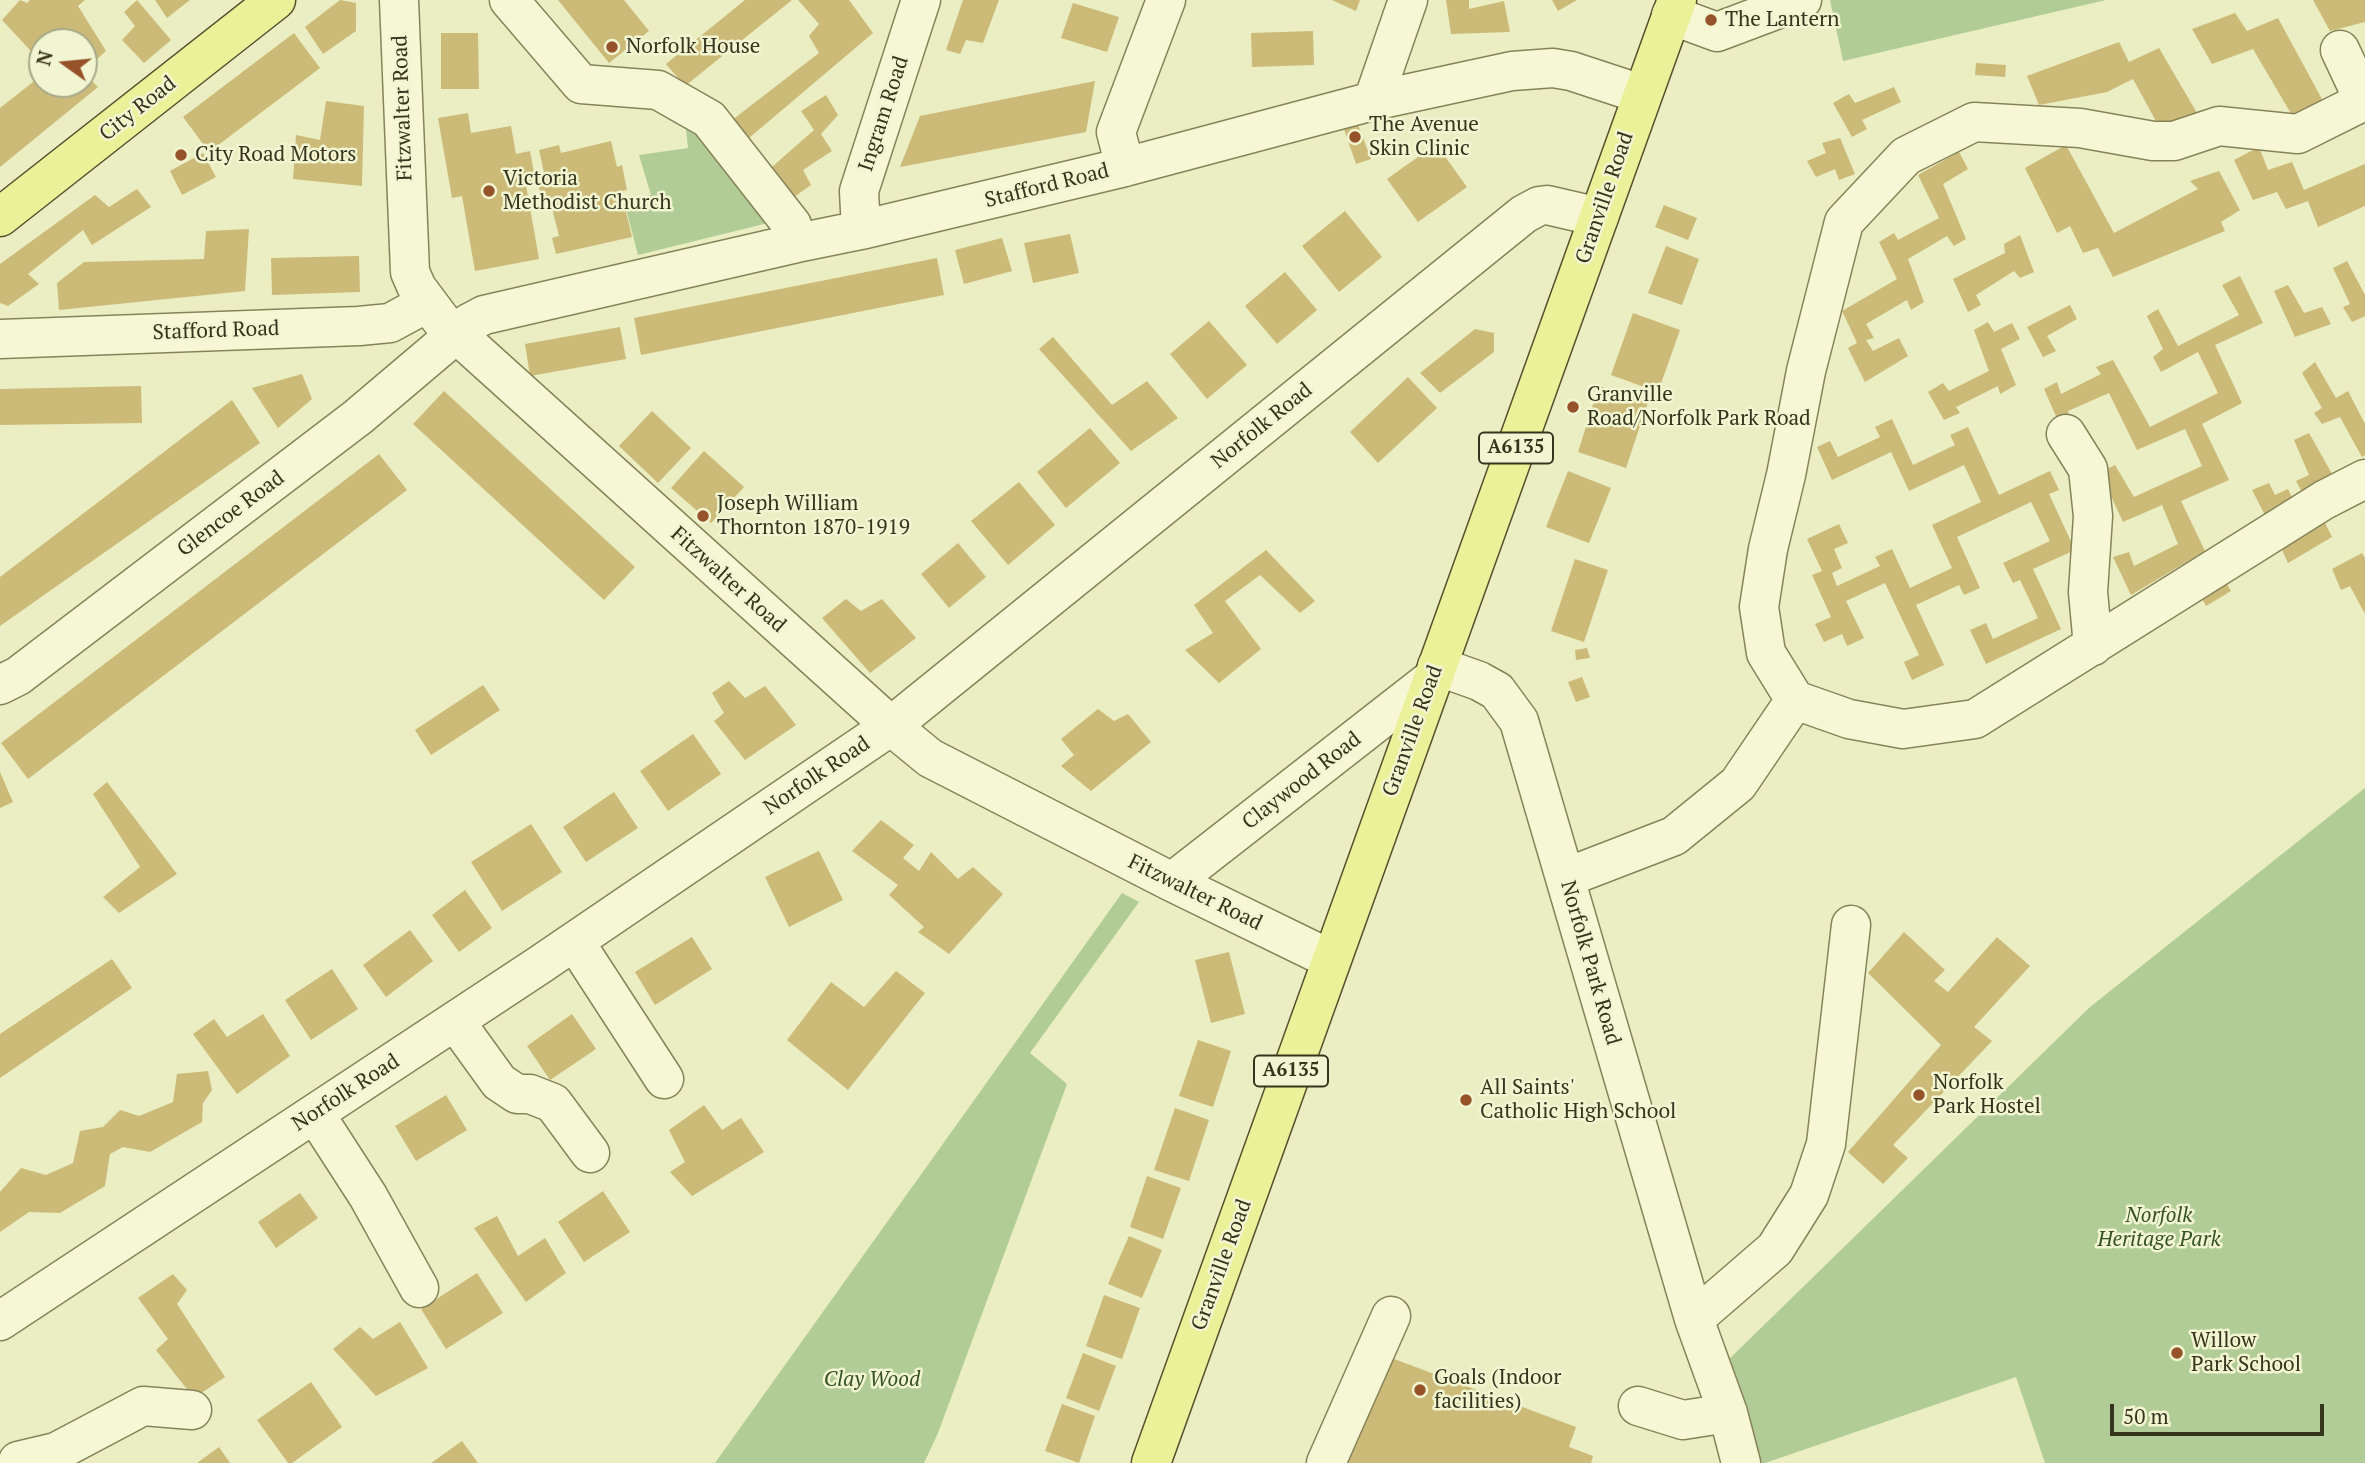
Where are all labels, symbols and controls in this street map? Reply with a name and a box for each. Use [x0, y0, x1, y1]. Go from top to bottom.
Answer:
place label: The Lantern [1725, 7, 1839, 33]
marker: The Lantern [1703, 12, 1719, 28]
north arrow [28, 28, 98, 98]
place label: Norfolk House [626, 34, 760, 60]
street label: Fitzwalter Road [388, 35, 418, 181]
marker: Norfolk House [604, 39, 620, 55]
text: N [30, 48, 58, 68]
street label: Ingram Road [854, 53, 914, 175]
street label: City Road [95, 71, 181, 147]
place label: The Avenue Skin Clinic [1369, 112, 1479, 162]
marker: The Avenue Skin Clinic [1347, 129, 1363, 145]
street label: Granville Road [1571, 129, 1639, 267]
place label: City Road Motors [195, 142, 356, 168]
marker: City Road Motors [173, 147, 189, 163]
street label: Stafford Road [982, 158, 1112, 214]
place label: Victoria Methodist Church [503, 166, 672, 216]
marker: Victoria Methodist Church [481, 183, 497, 199]
street label: Stafford Road [152, 316, 280, 346]
street label: Norfolk Road [1206, 378, 1318, 474]
place label: Granville Road/Norfolk Park Road [1587, 382, 1811, 432]
marker: Granville Road/Norfolk Park Road [1565, 399, 1581, 415]
road number: A6135 [1479, 432, 1553, 463]
street label: Glencoe Road [173, 466, 289, 562]
place label: Joseph William Thornton 1870-1919 [717, 491, 910, 541]
marker: Joseph William Thornton 1870-1919 [695, 508, 711, 524]
street label: Fitzwalter Road [665, 522, 791, 638]
street label: Granville Road [1378, 662, 1448, 800]
street label: Claywood Road [1238, 727, 1366, 835]
street label: Norfolk Road [759, 731, 875, 821]
street label: Fitzwalter Road [1124, 850, 1266, 936]
street label: Norfolk Park Road [1555, 878, 1625, 1048]
street label: Norfolk Road [288, 1049, 404, 1137]
road number: A6135 [1254, 1056, 1328, 1086]
place label: Norfolk Park Hostel [1933, 1070, 2041, 1120]
place label: All Saints' Catholic High School [1480, 1075, 1676, 1125]
marker: Norfolk Park Hostel [1911, 1087, 1927, 1103]
marker: All Saints' Catholic High School [1458, 1092, 1474, 1108]
street label: Granville Road [1187, 1196, 1257, 1334]
park label: Norfolk Heritage Park [2097, 1203, 2221, 1253]
place label: Willow Park School [2191, 1328, 2301, 1378]
marker: Willow Park School [2169, 1345, 2185, 1361]
place label: Goals (Indoor facilities) [1434, 1365, 1561, 1415]
park label: Clay Wood [824, 1367, 920, 1393]
marker: Goals (Indoor facilities) [1412, 1382, 1428, 1398]
scale bar [2113, 1390, 2326, 1434]
text: 50 m [2123, 1402, 2169, 1430]

